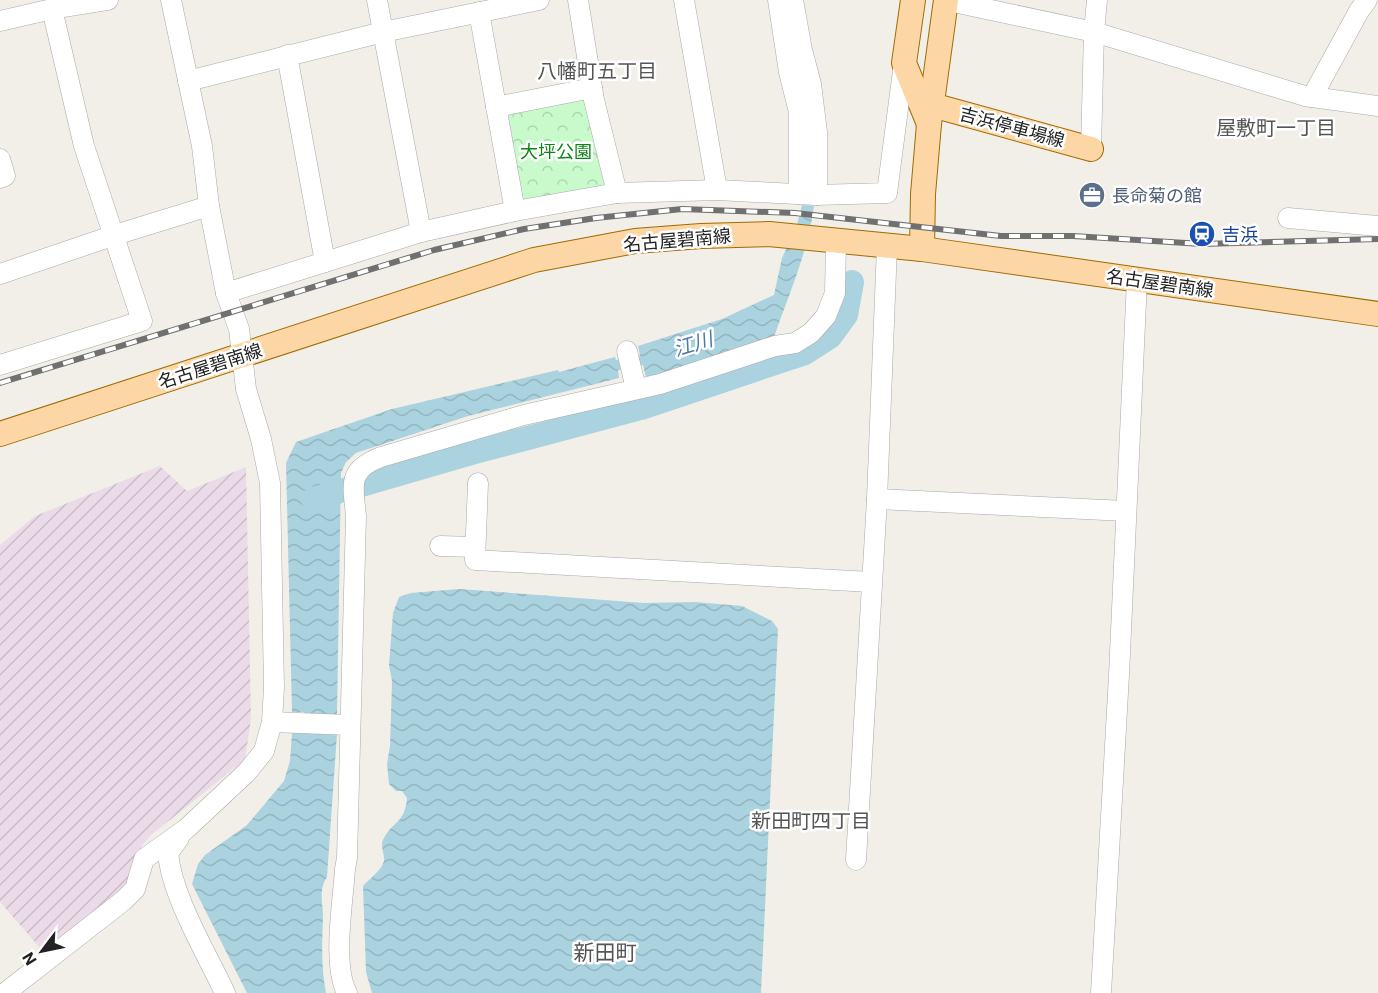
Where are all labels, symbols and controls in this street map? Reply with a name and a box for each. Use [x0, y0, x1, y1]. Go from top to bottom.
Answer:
district label: 八幡町五丁目 [537, 59, 657, 83]
street label: 吉浜停車場線 [957, 103, 1067, 151]
district label: 屋敷町一丁目 [1216, 116, 1336, 140]
park label: 大坪公園 [520, 141, 592, 162]
office icon: 長命菊の館 [1077, 180, 1107, 210]
place label: 長命菊の館 [1112, 185, 1202, 206]
station icon: 吉浜 [1187, 219, 1217, 249]
place label: 吉浜 [1222, 224, 1258, 245]
street label: 名古屋碧南線 [622, 225, 732, 255]
street label: 名古屋碧南線 [1105, 265, 1215, 301]
water label: 江川 [670, 326, 718, 361]
street label: 名古屋碧南線 [155, 339, 265, 393]
district label: 新田町四丁目 [751, 809, 871, 833]
north arrow [12, 921, 72, 981]
district label: 新田町 [574, 941, 637, 965]
text: N [19, 949, 41, 969]

